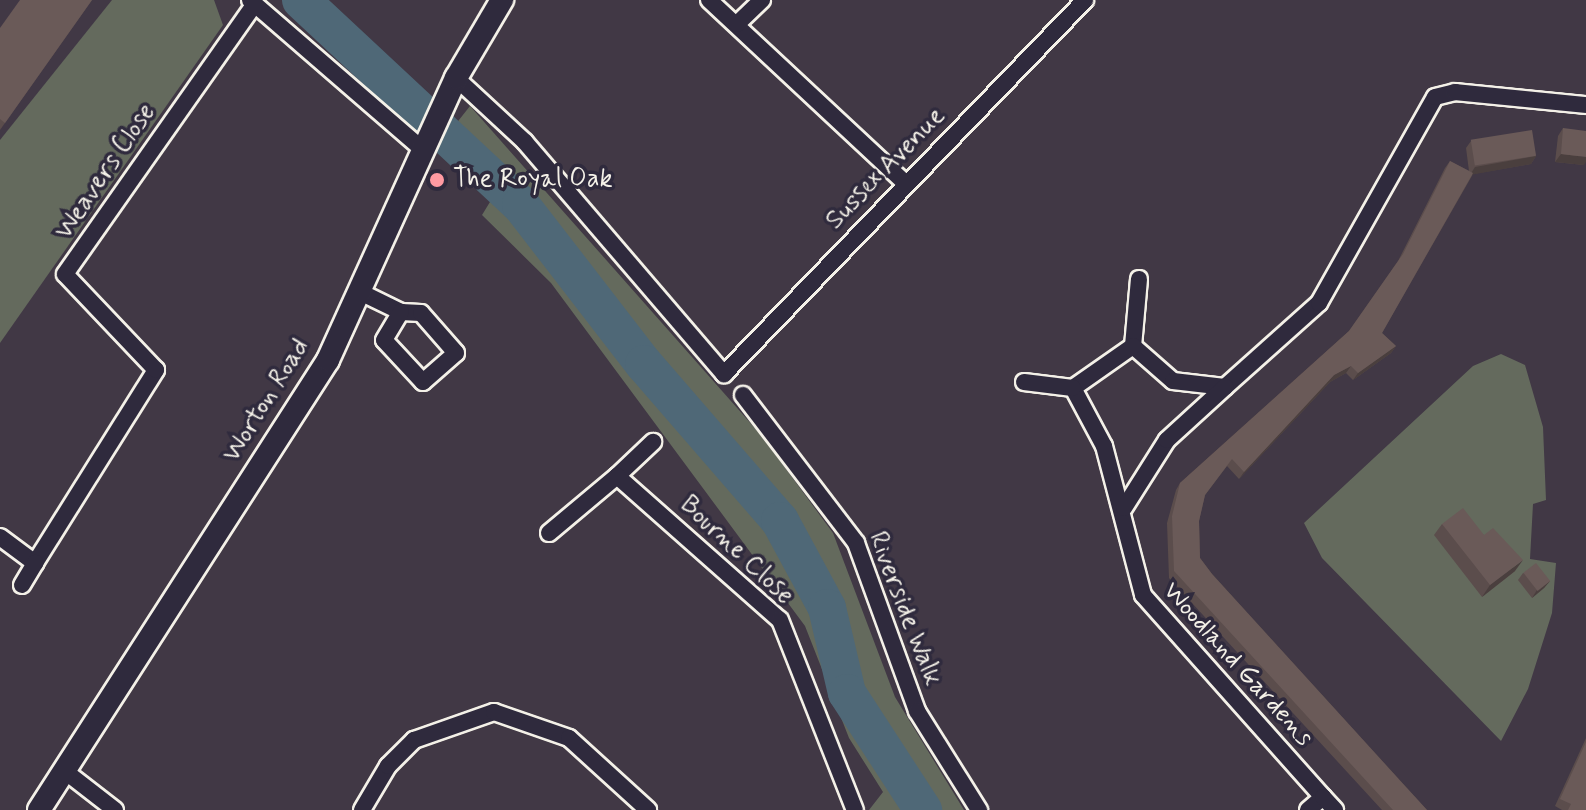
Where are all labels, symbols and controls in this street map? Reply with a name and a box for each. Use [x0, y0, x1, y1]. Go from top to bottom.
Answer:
street label: Weavers Close [48, 96, 164, 248]
street label: Sussex Avenue [820, 101, 952, 237]
place label: The Royal Oak [453, 164, 607, 196]
marker: The Royal Oak [428, 171, 446, 189]
street label: Worton Road [217, 334, 317, 468]
street label: Bourne Close [672, 490, 800, 612]
street label: Riverside Walk [860, 526, 948, 692]
street label: Woodland Gardens [1158, 580, 1316, 750]

